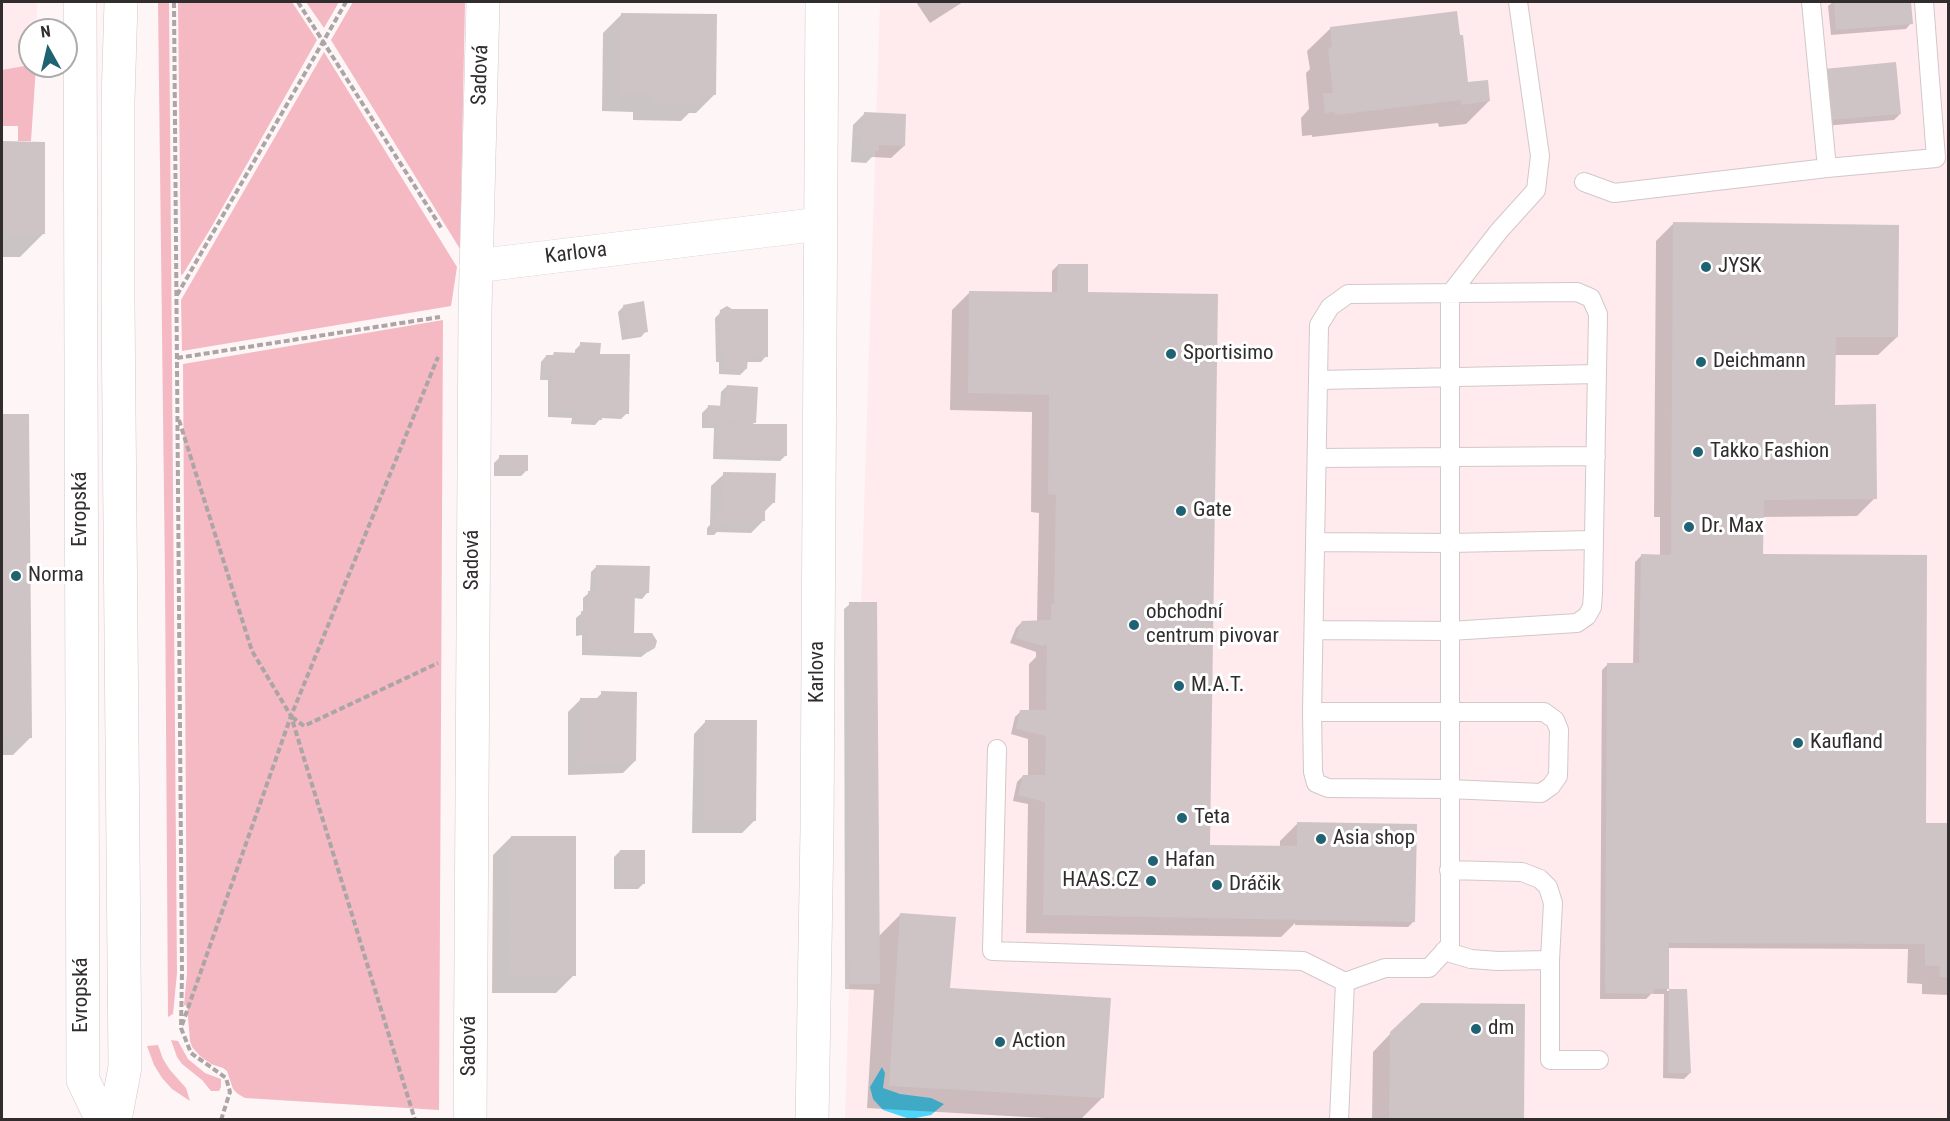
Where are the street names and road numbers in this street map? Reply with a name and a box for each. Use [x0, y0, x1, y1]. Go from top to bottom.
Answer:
street label: Sadová [467, 44, 495, 106]
street label: Karlova [544, 238, 608, 270]
street label: Evropská [68, 471, 94, 547]
street label: Sadová [460, 530, 486, 590]
street label: Karlova [805, 641, 831, 703]
street label: Evropská [69, 957, 95, 1033]
street label: Sadová [457, 1016, 483, 1076]

